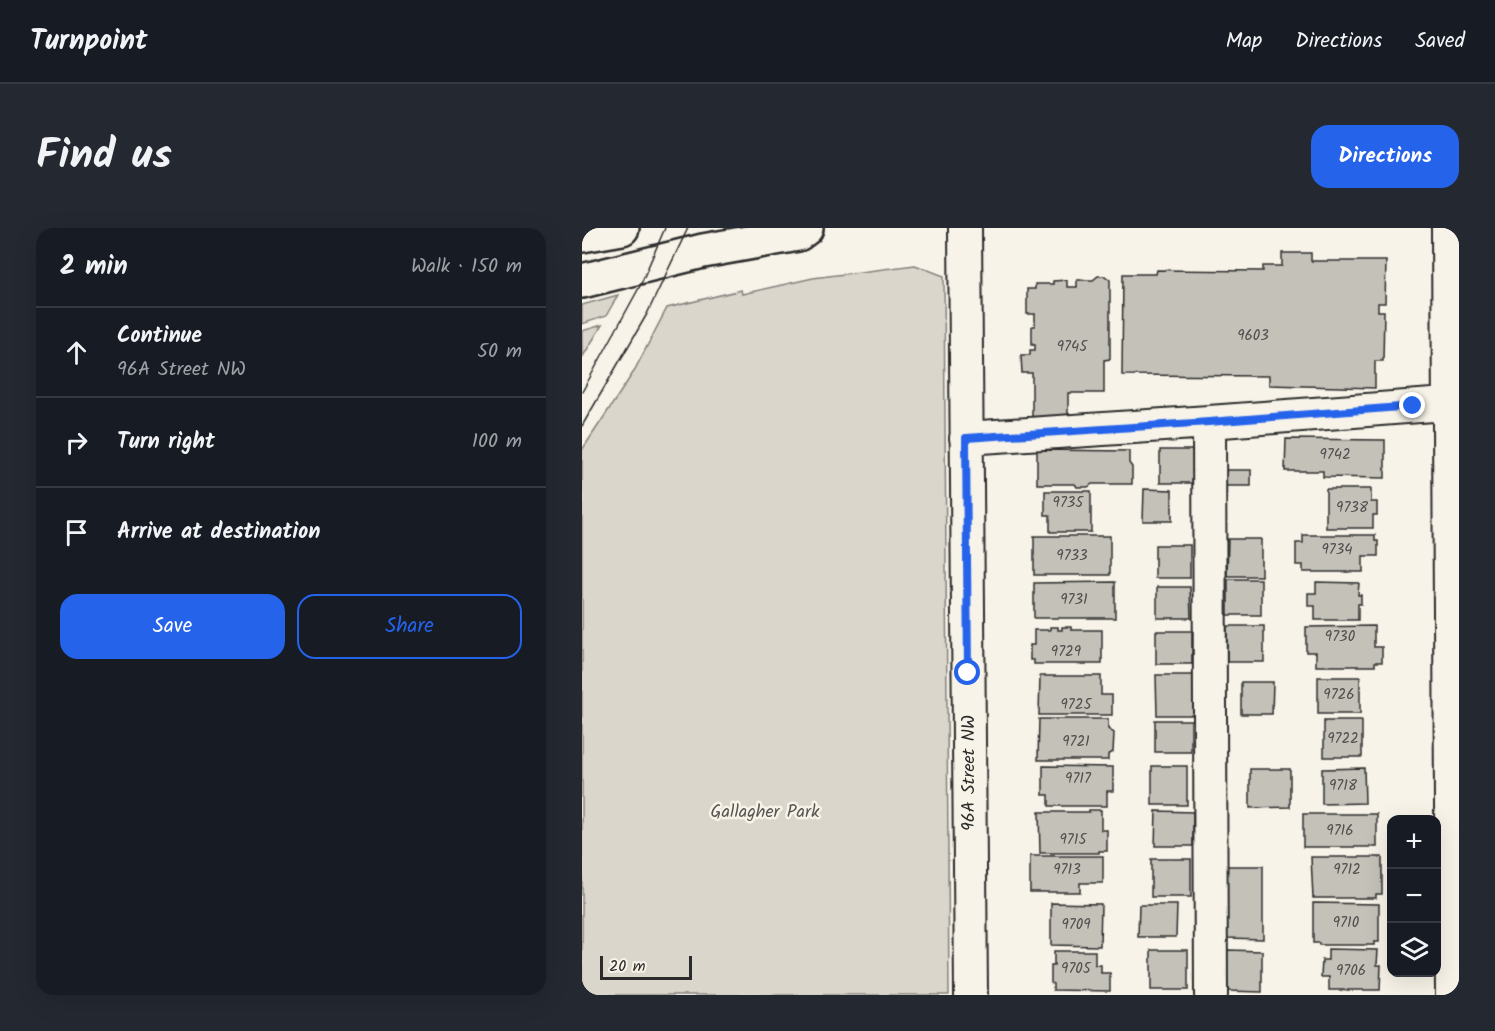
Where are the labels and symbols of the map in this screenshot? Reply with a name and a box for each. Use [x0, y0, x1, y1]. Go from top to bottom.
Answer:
house number: 9603 [1237, 324, 1269, 348]
house number: 9745 [1057, 335, 1088, 359]
route end [1399, 392, 1425, 418]
house number: 9742 [1319, 443, 1351, 467]
house number: 9735 [1053, 491, 1084, 515]
house number: 9738 [1336, 496, 1369, 520]
house number: 9734 [1321, 538, 1353, 562]
house number: 9733 [1056, 544, 1088, 568]
house number: 9731 [1060, 588, 1088, 612]
house number: 9730 [1325, 625, 1356, 649]
house number: 9729 [1051, 640, 1082, 664]
route start [954, 659, 980, 685]
house number: 9726 [1323, 683, 1355, 707]
house number: 9725 [1060, 693, 1092, 717]
street label: 96A Street NW [955, 715, 984, 831]
house number: 9722 [1327, 727, 1359, 751]
house number: 9721 [1062, 730, 1090, 754]
house number: 9717 [1065, 767, 1092, 791]
house number: 9718 [1329, 774, 1358, 798]
park label: Gallagher Park [711, 798, 820, 827]
house number: 9716 [1326, 819, 1354, 843]
house number: 9715 [1059, 828, 1087, 852]
house number: 9713 [1053, 858, 1081, 882]
house number: 9712 [1333, 858, 1361, 882]
house number: 9710 [1333, 911, 1360, 935]
house number: 9709 [1061, 913, 1091, 937]
scale bar [600, 953, 692, 980]
house number: 9705 [1061, 957, 1092, 981]
house number: 9706 [1336, 959, 1366, 983]

